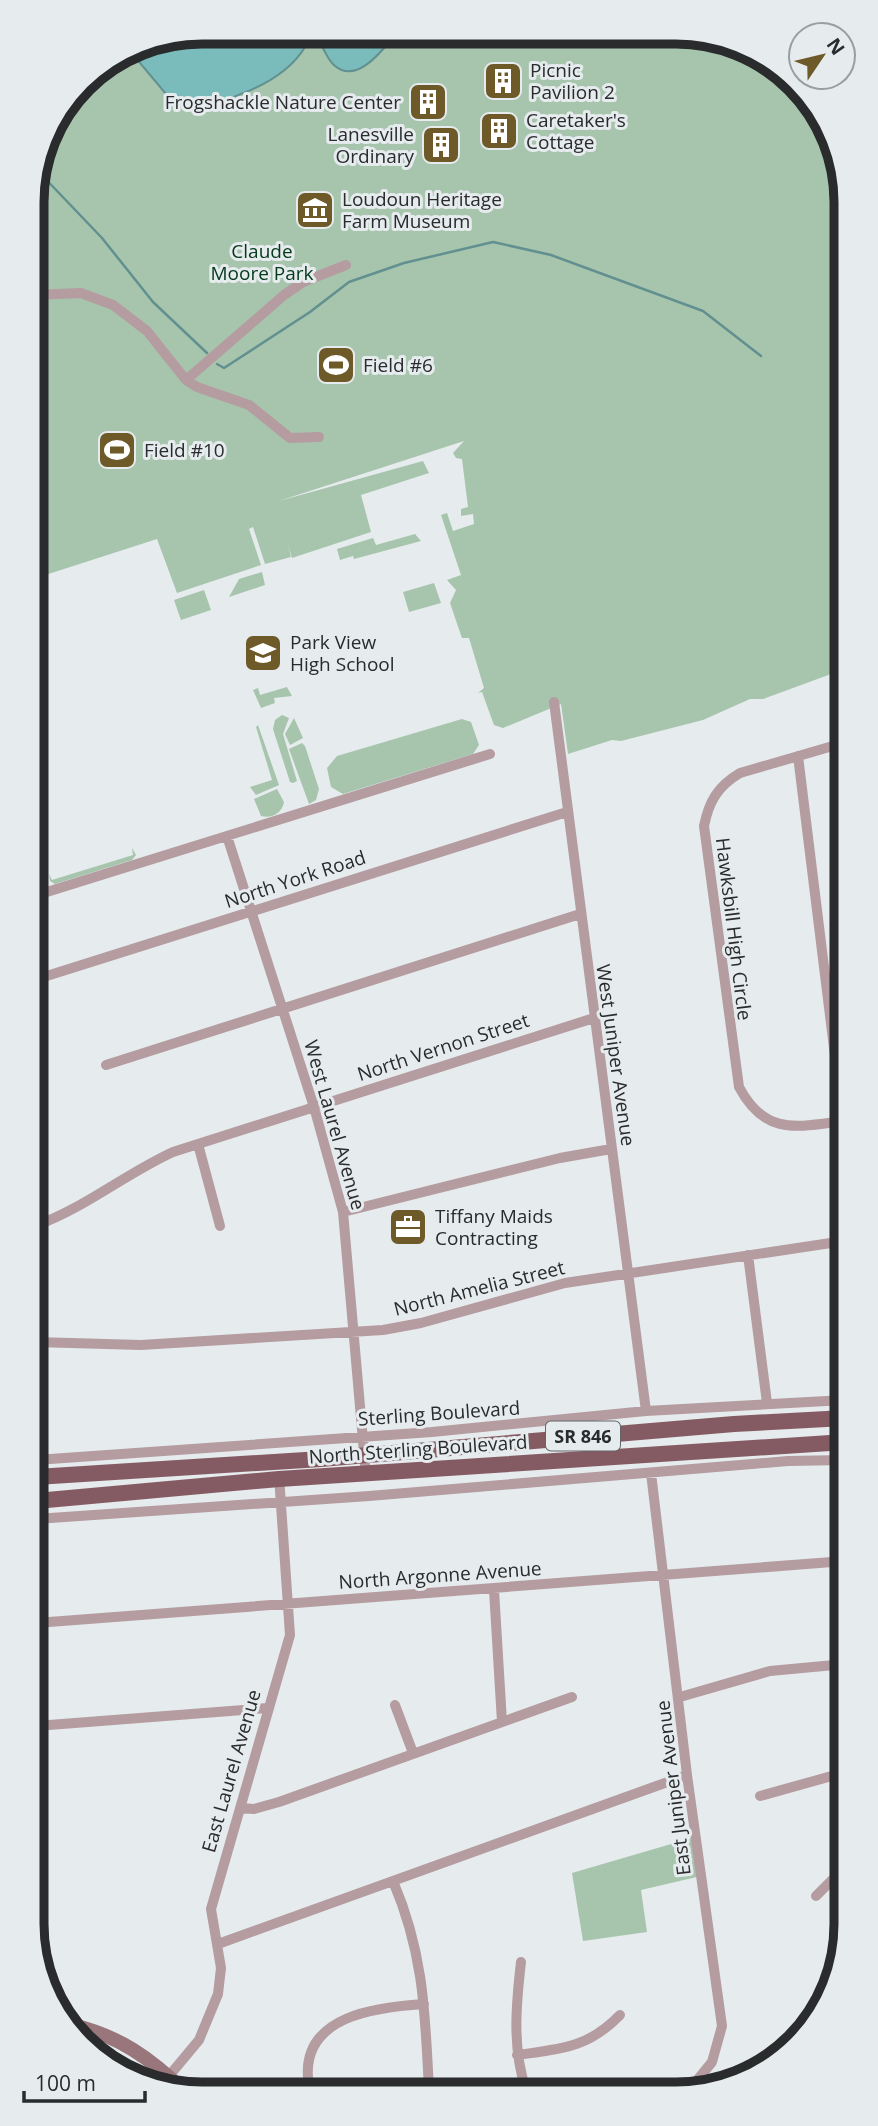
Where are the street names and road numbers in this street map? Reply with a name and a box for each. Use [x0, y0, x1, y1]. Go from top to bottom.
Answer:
street label: Hawksbill High Circle [710, 836, 758, 1022]
street label: North York Road [221, 844, 369, 914]
street label: West Juniper Avenue [590, 962, 642, 1148]
street label: North Vernon Street [354, 1007, 533, 1087]
street label: West Laurel Avenue [298, 1037, 372, 1213]
street label: North Amelia Street [391, 1254, 567, 1322]
street label: Sterling Boulevard [357, 1394, 521, 1432]
road number: SR 846 [546, 1422, 620, 1450]
street label: North Sterling Boulevard [308, 1428, 528, 1470]
street label: North Argonne Avenue [338, 1555, 542, 1595]
street label: East Laurel Avenue [195, 1687, 267, 1855]
street label: East Juniper Avenue [649, 1699, 697, 1877]

